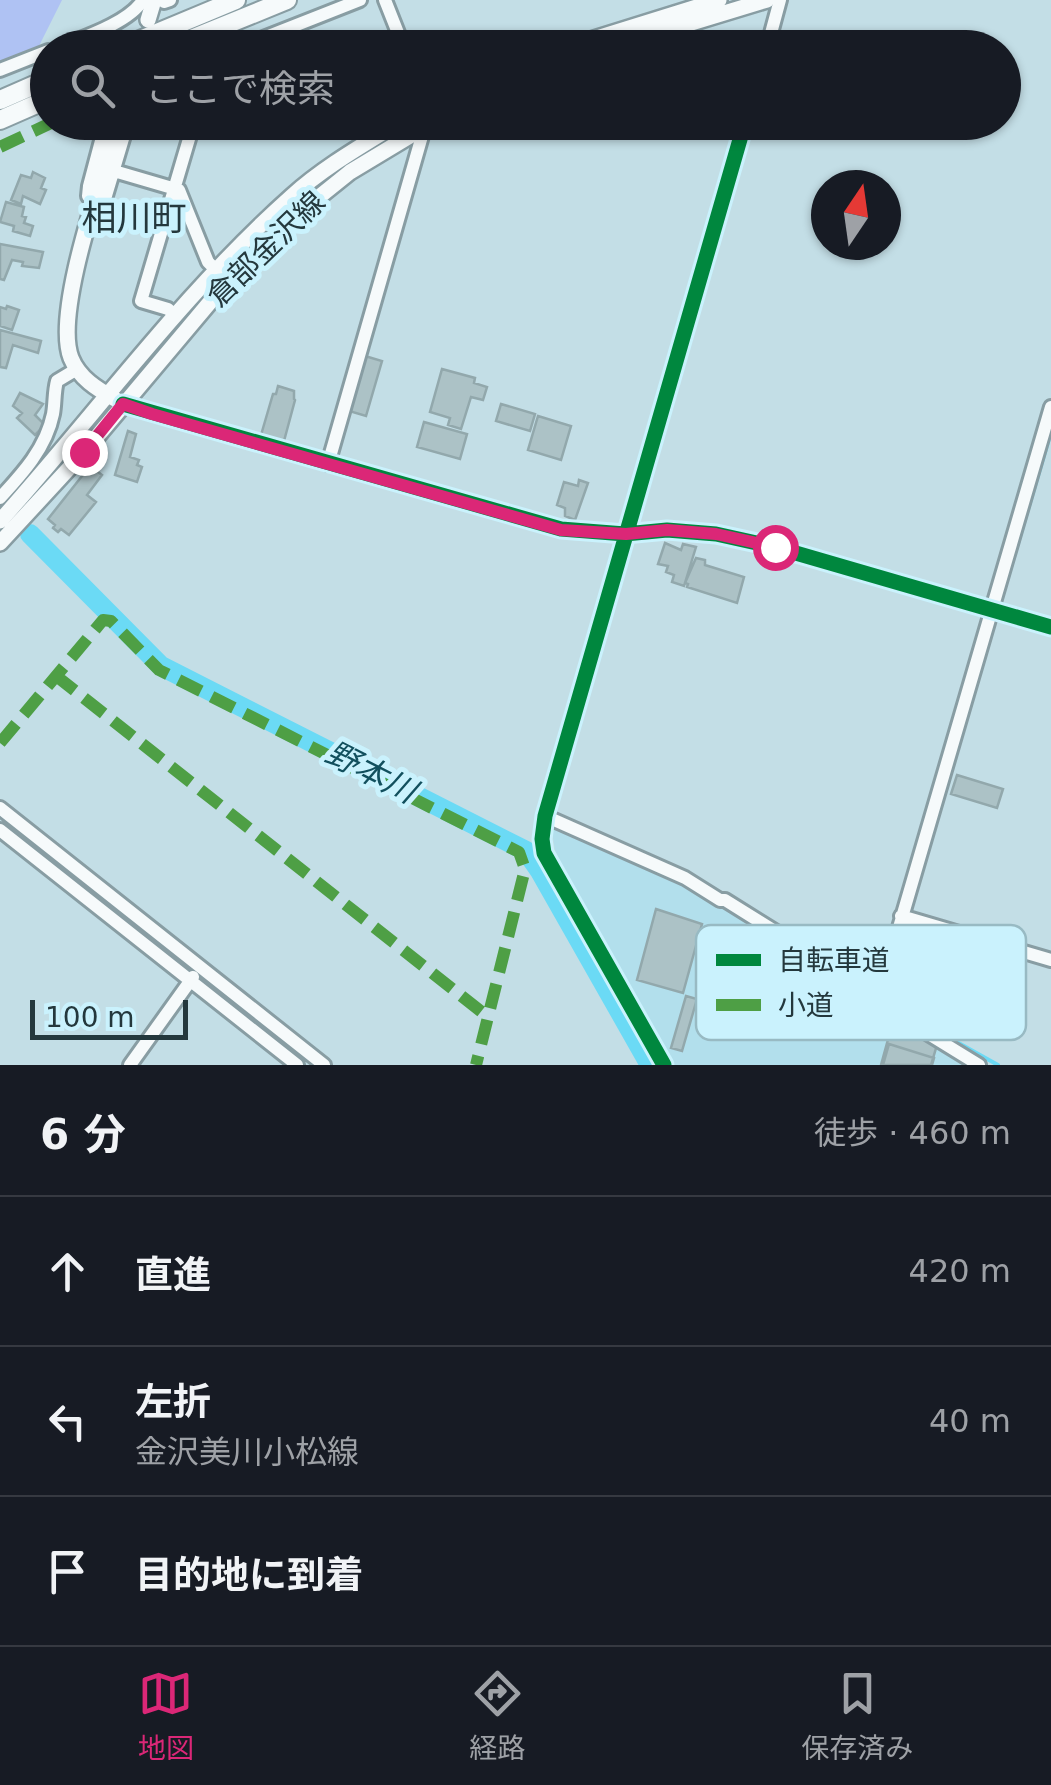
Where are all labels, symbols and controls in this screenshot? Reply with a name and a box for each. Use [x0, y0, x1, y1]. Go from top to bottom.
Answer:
search box [30, 30, 1021, 140]
icon: search [65, 58, 120, 113]
text: ここで検索 [145, 67, 335, 111]
north arrow [811, 170, 901, 260]
street label: 倉部金沢線 [200, 184, 332, 313]
district label: 相川町 [81, 198, 187, 238]
route end [62, 430, 108, 476]
route start [753, 525, 799, 571]
water label: 野本川 [320, 733, 425, 812]
legend [696, 925, 1026, 1040]
text: 自転車道 [778, 944, 890, 977]
text: 小道 [778, 989, 834, 1022]
scale bar [30, 995, 188, 1040]
text: 100 m [45, 1001, 135, 1034]
text: 6 分 [40, 1110, 126, 1159]
text: 徒歩 · 460 m [814, 1114, 1011, 1152]
icon: ahead [40, 1244, 95, 1299]
text: 420 m [909, 1252, 1011, 1290]
text: 直進 [135, 1253, 211, 1297]
text: 左折 [135, 1380, 211, 1424]
icon: left [40, 1394, 95, 1449]
text: 40 m [929, 1402, 1011, 1440]
text: 金沢美川小松線 [135, 1433, 359, 1471]
icon: arrive [40, 1544, 95, 1599]
text: 目的地に到着 [135, 1553, 363, 1597]
tab: 地図 [138, 1666, 194, 1766]
tab: 経路 [469, 1666, 525, 1766]
tab: 保存済み [801, 1666, 913, 1766]

